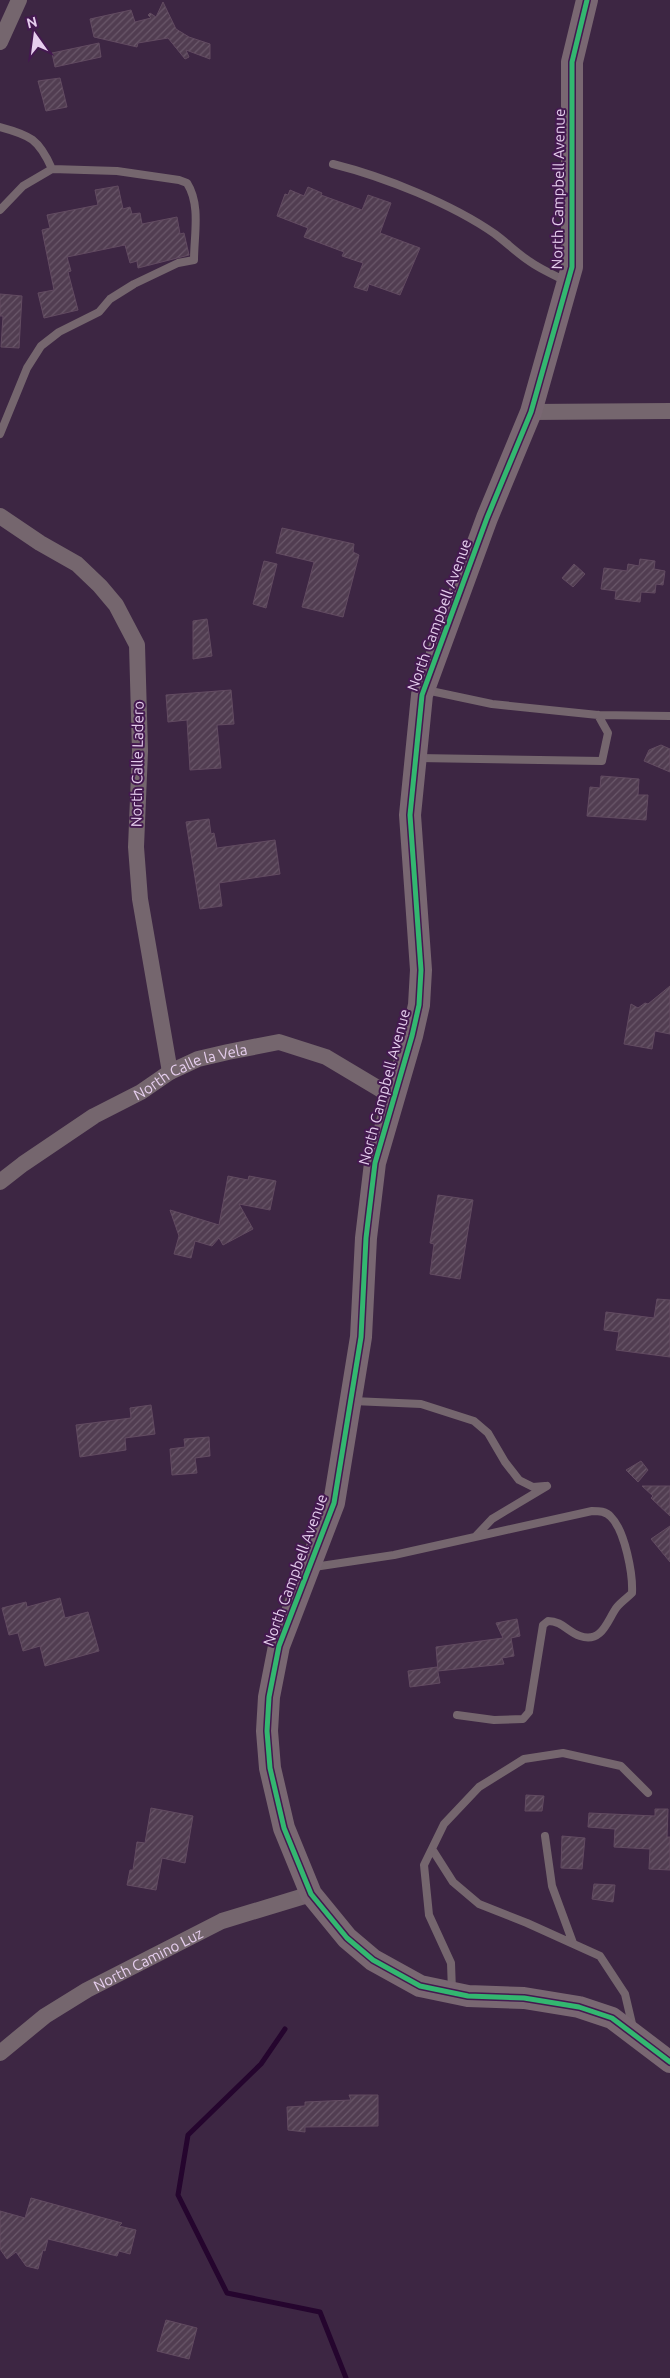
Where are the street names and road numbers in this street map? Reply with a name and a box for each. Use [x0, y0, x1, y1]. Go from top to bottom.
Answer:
street label: North Campbell Avenue [548, 109, 568, 269]
street label: North Campbell Avenue [404, 537, 474, 693]
street label: North Calle Ladero [127, 701, 147, 827]
street label: North Campbell Avenue [355, 1007, 413, 1167]
street label: North Calle la Vela [130, 1040, 249, 1103]
street label: North Campbell Avenue [260, 1492, 330, 1648]
street label: North Camino Luz [90, 1924, 205, 1994]

